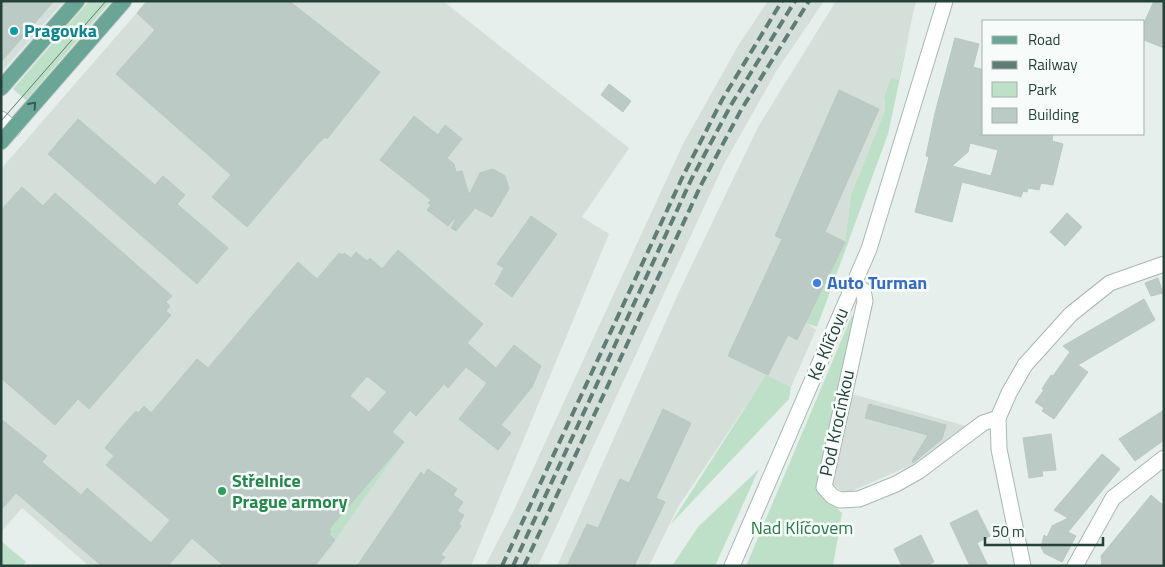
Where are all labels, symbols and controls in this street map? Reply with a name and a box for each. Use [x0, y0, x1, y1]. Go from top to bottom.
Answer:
place label: Pragovka [24, 17, 97, 44]
legend [982, 20, 1145, 135]
marker: Pragovka [8, 25, 20, 37]
text: Road [1028, 28, 1060, 51]
text: Railway [1028, 53, 1078, 76]
text: Park [1028, 78, 1057, 101]
one-way arrow [28, 102, 37, 111]
text: Building [1028, 103, 1079, 126]
place label: Auto Turman [827, 269, 927, 296]
marker: Auto Turman [811, 277, 823, 289]
street label: Ke Klíčovu [800, 303, 855, 384]
street label: Pod Krocínkou [812, 367, 861, 479]
place label: Střelnice Prague armory [232, 467, 347, 515]
marker: Střelnice Prague armory [216, 485, 228, 497]
park label: Nad Klíčovem [751, 514, 853, 541]
scale bar [985, 514, 1102, 546]
text: 50 m [992, 520, 1025, 543]

